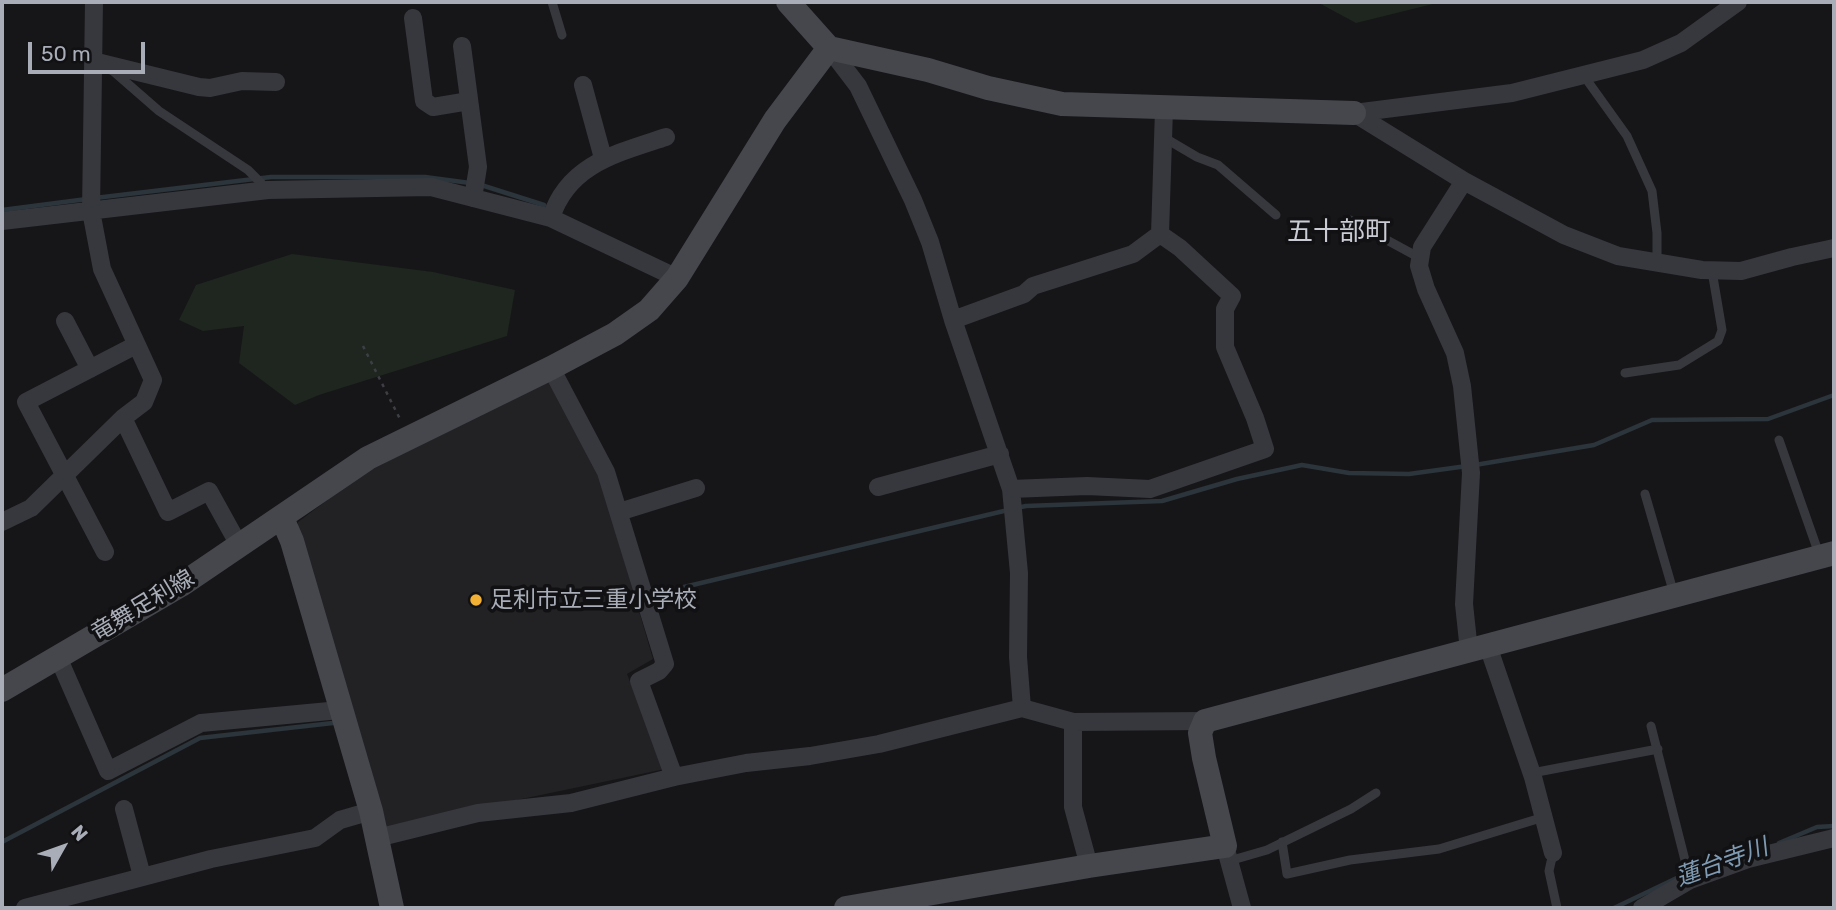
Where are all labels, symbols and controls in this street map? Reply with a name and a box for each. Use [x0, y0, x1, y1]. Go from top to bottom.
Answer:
scale bar [32, 28, 149, 72]
text: 50 m [41, 41, 91, 66]
district label: 五十部町 [1287, 216, 1391, 248]
street label: 竜舞足利線 [87, 565, 199, 647]
place label: 足利市立三重小学校 [490, 586, 697, 614]
marker: 足利市立三重小学校 [468, 592, 484, 608]
north arrow [28, 812, 98, 882]
text: N [66, 821, 93, 846]
water label: 蓮台寺川 [1672, 833, 1772, 893]

